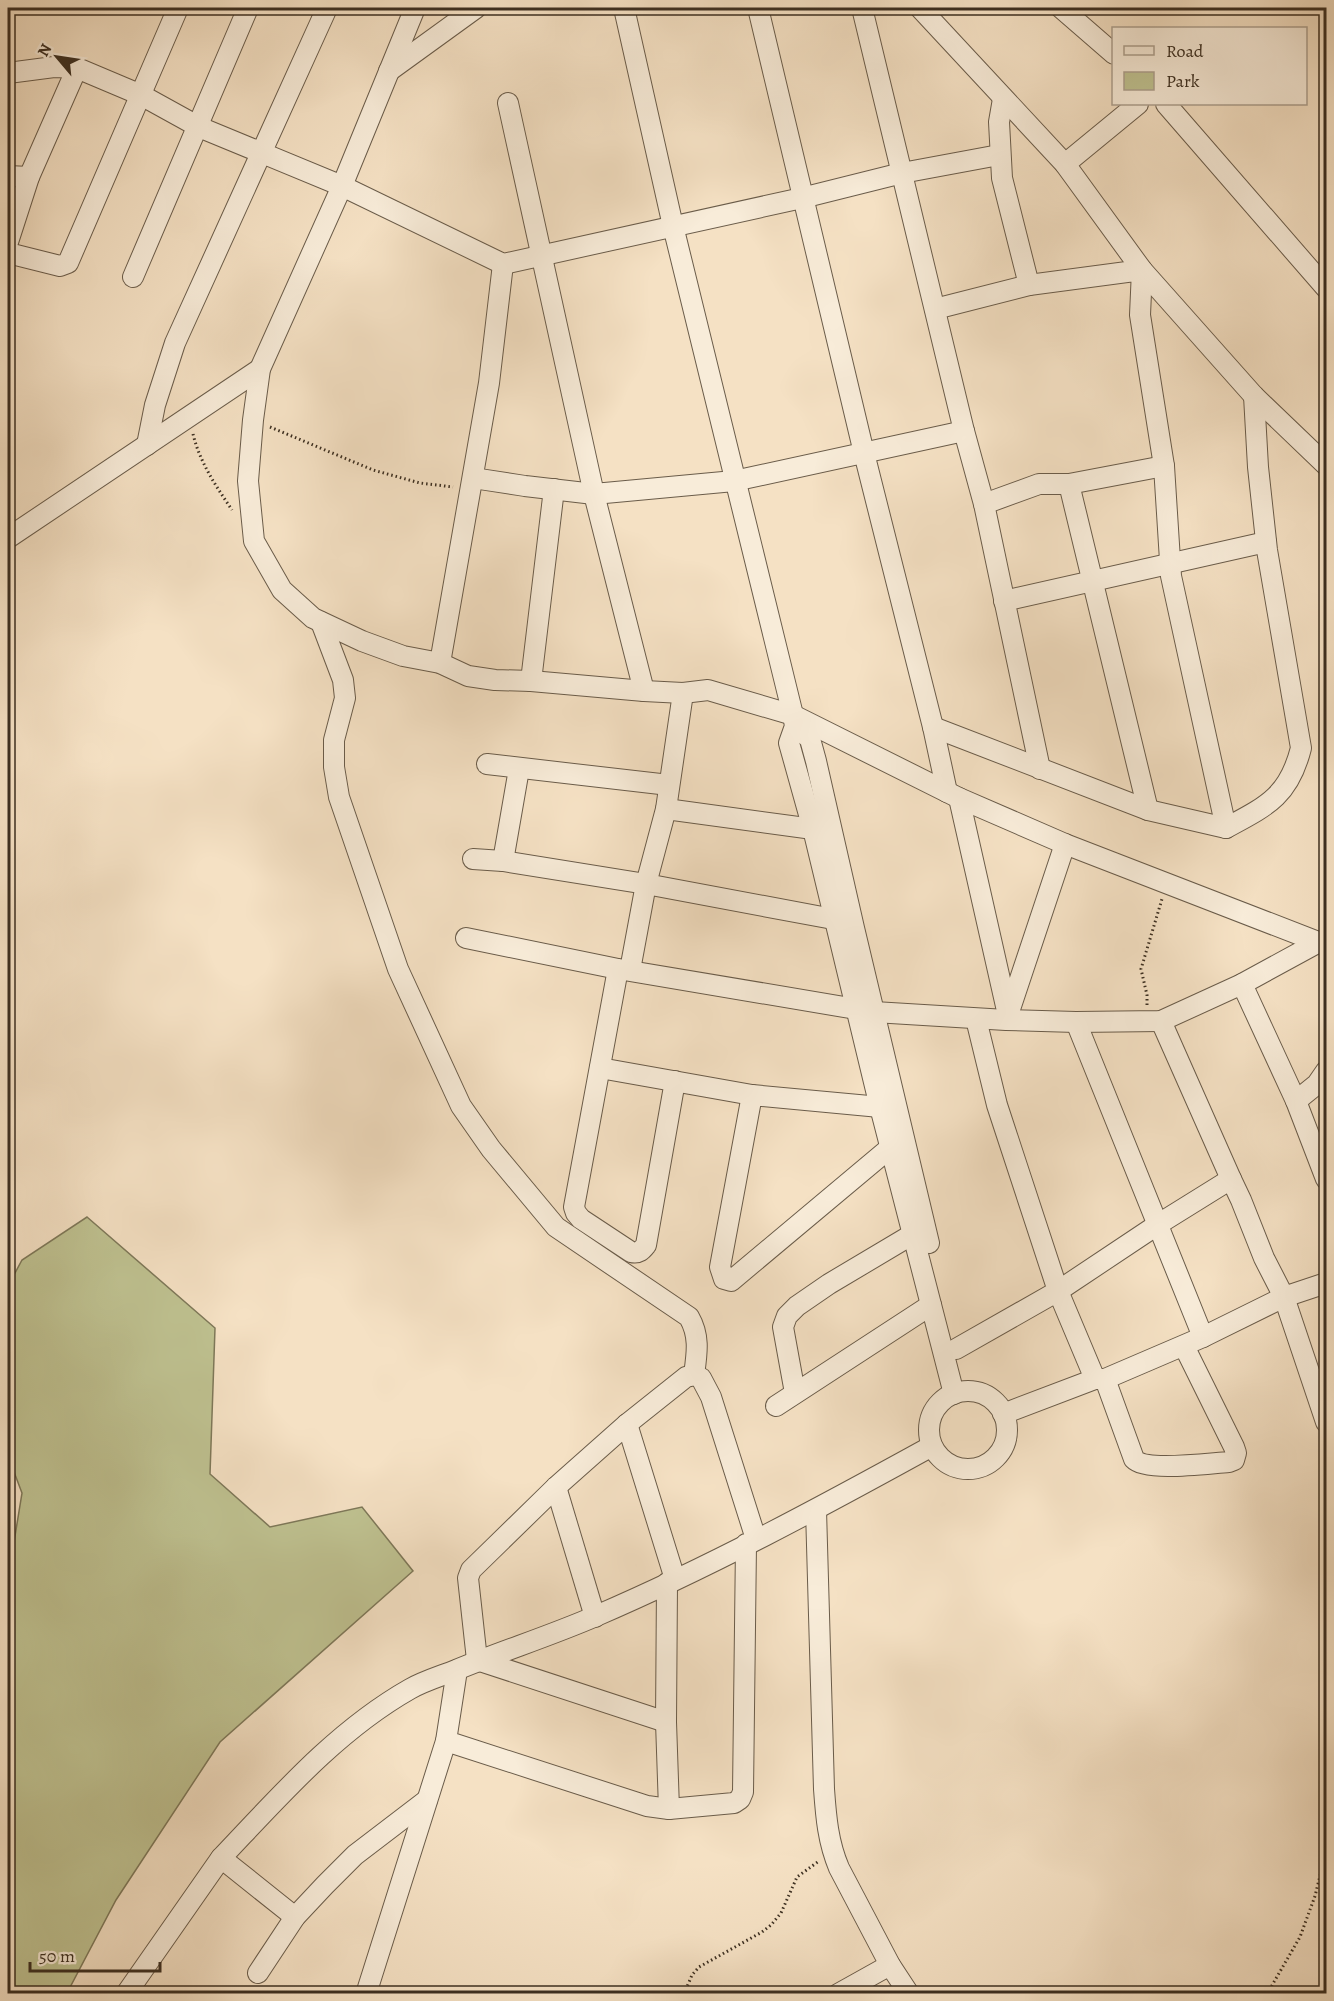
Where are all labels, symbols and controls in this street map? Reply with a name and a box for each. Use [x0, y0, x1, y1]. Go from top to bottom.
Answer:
north arrow [27, 27, 87, 87]
legend [1112, 27, 1307, 105]
text: N [32, 39, 57, 61]
text: Road [1166, 39, 1204, 63]
text: Park [1166, 69, 1200, 93]
scale bar [30, 1935, 160, 1973]
text: 50 m [39, 1944, 75, 1968]

